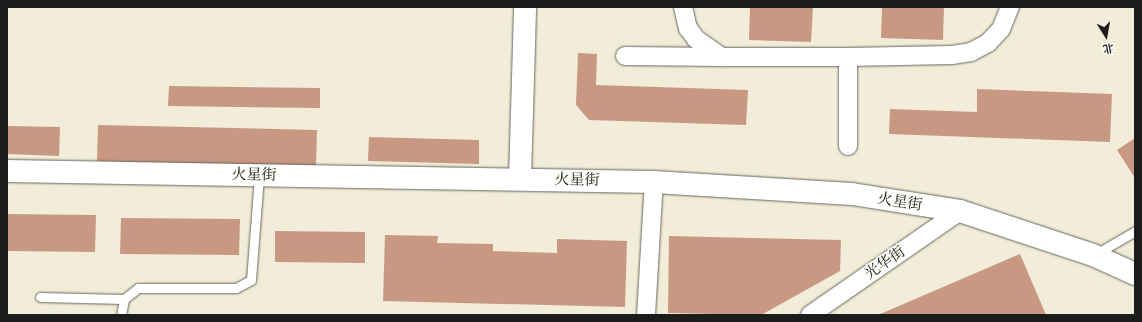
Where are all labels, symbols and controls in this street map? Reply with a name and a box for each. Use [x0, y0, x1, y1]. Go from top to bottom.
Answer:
north arrow [1086, 16, 1126, 56]
text: 北 [1102, 40, 1115, 57]
street label: 火星街 [231, 166, 277, 184]
street label: 火星街 [554, 171, 600, 189]
street label: 火星街 [876, 190, 924, 214]
street label: 光华街 [861, 243, 909, 283]

